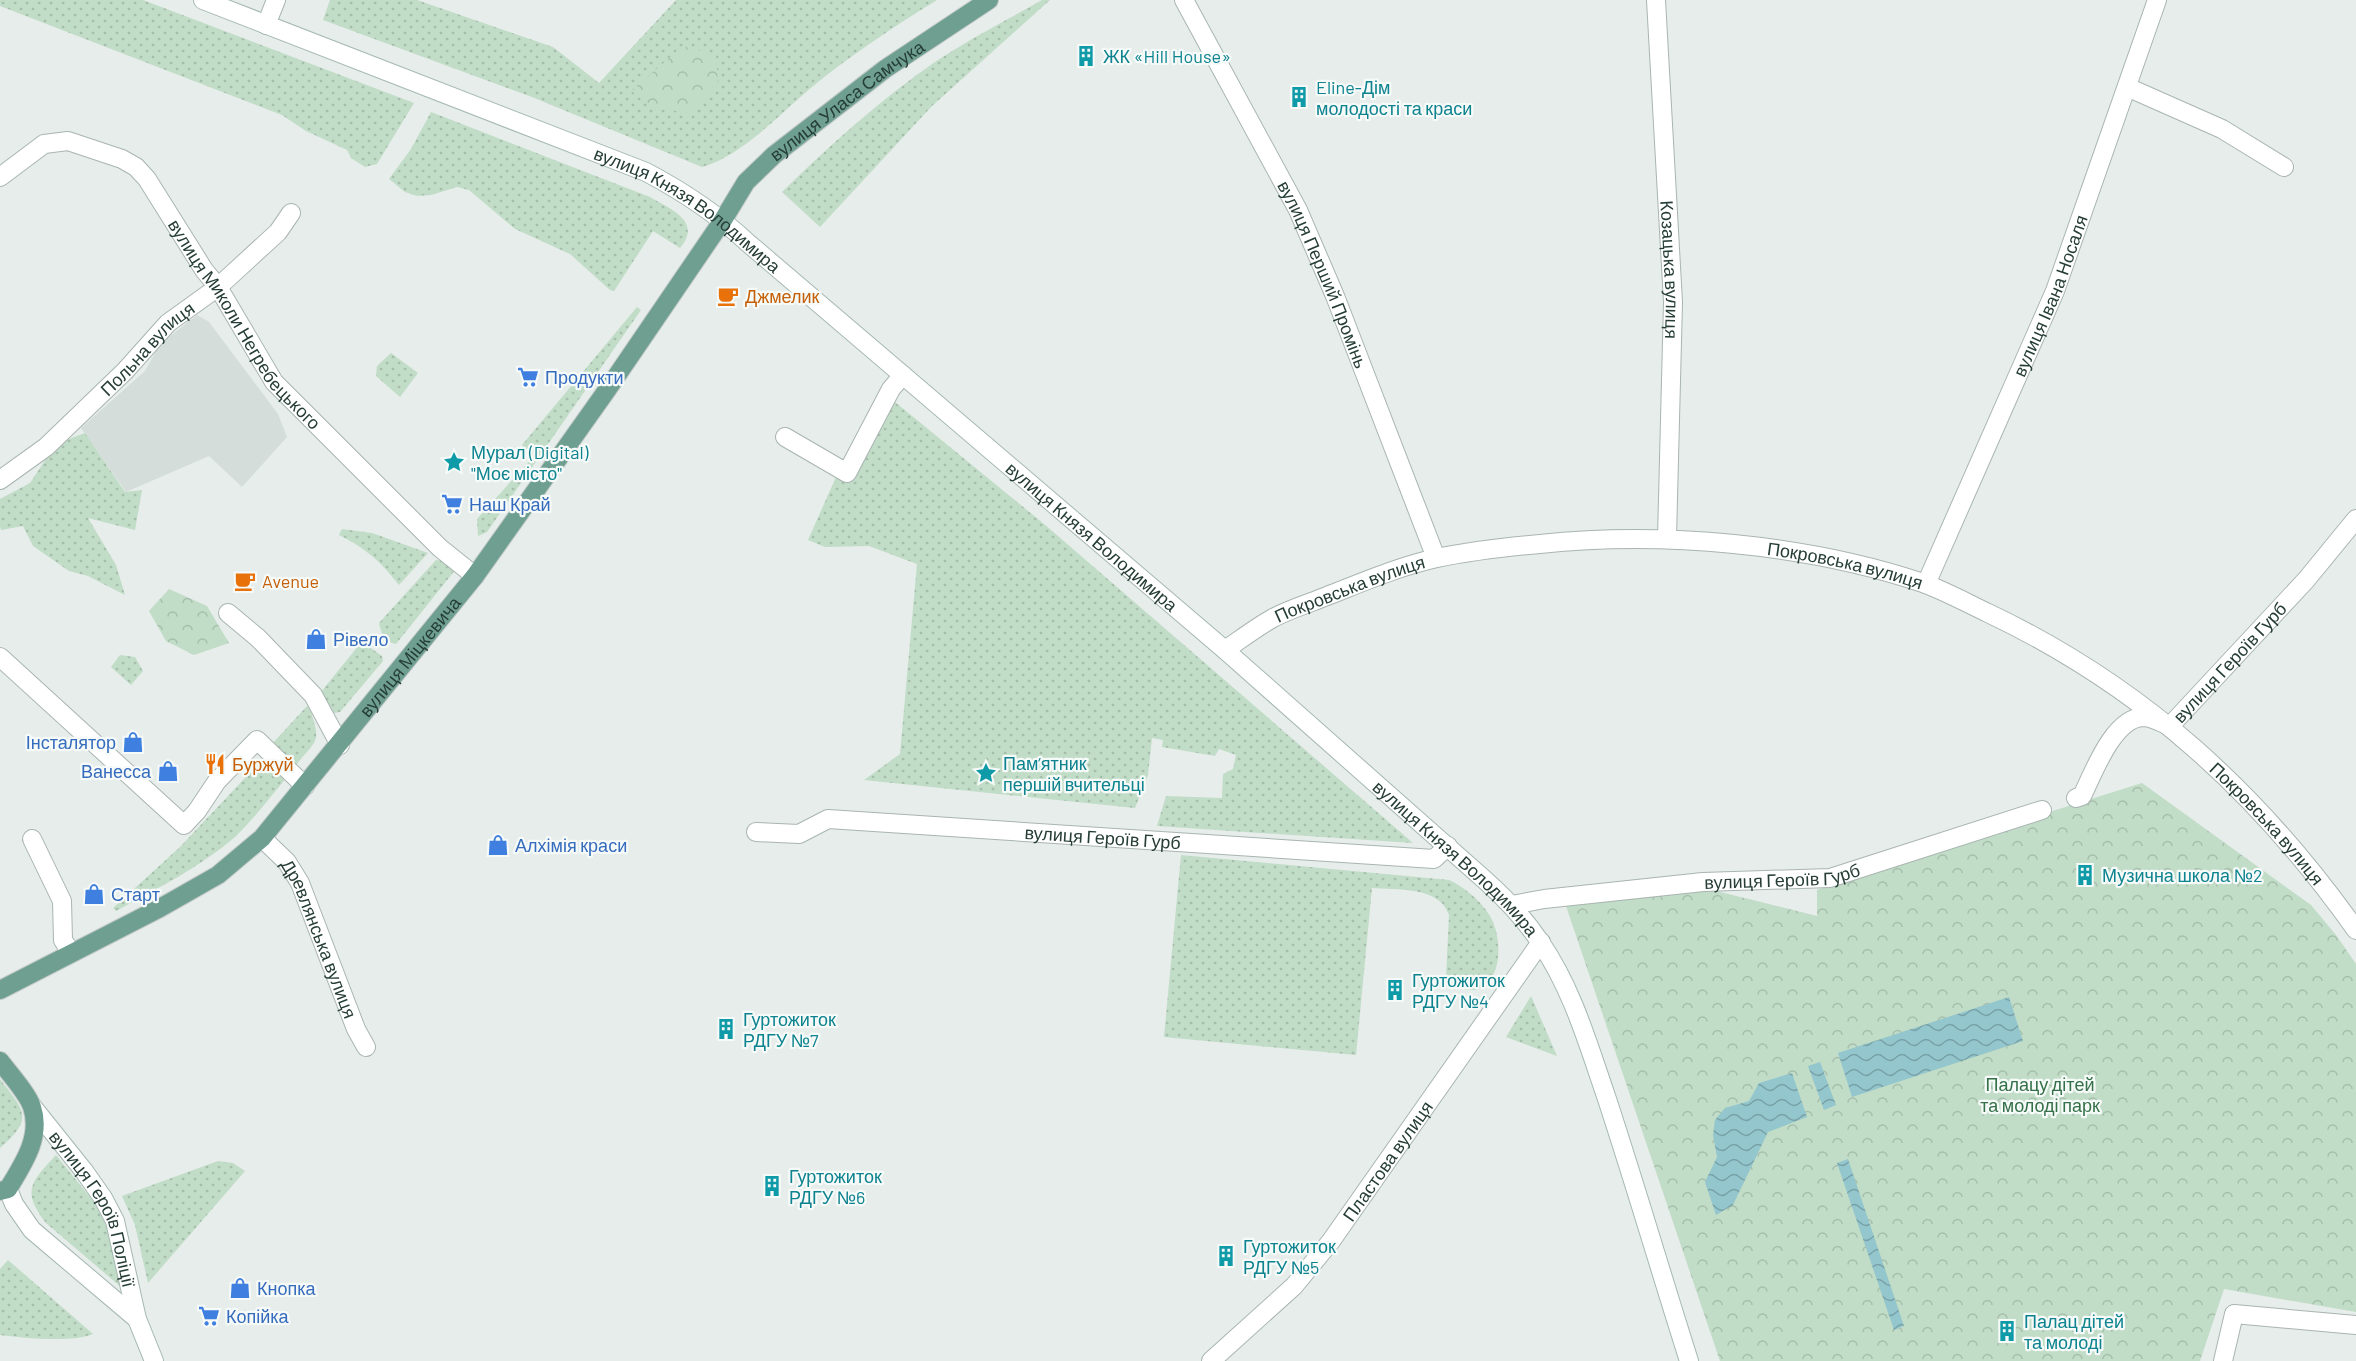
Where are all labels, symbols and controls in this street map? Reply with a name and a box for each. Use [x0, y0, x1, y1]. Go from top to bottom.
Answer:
street label: вулиця Уласа Самчука [765, 35, 929, 165]
building icon: ЖК «Hill House» [1074, 44, 1098, 68]
place label: ЖК «Hill House» [1103, 45, 1231, 67]
place label: Eline-Дім молодості та краси [1316, 76, 1472, 119]
building icon: Eline-Дім молодості та краси [1287, 85, 1311, 109]
street label: вулиця Князя Володимира [591, 142, 786, 278]
street label: вулиця Перший Промінь [1273, 177, 1373, 371]
street label: Козацька вулиця [1656, 200, 1684, 339]
street label: вулиця Івана Носаля [2008, 212, 2092, 380]
street label: вулиця Миколи Негребецького [164, 215, 326, 434]
cafe icon: Джмелик [716, 284, 740, 308]
place label: Джмелик [745, 285, 820, 307]
street label: Польна вулиця [95, 297, 198, 400]
supermarket icon: Продукти [516, 365, 540, 389]
place label: Продукти [545, 366, 623, 388]
place label: Мурал (Digital) "Моє місто" [471, 441, 589, 484]
place icon: Мурал (Digital) "Моє місто" [442, 450, 466, 474]
street label: вулиця Князя Володимира [1002, 457, 1183, 617]
supermarket icon: Наш Край [440, 492, 464, 516]
place label: Наш Край [469, 493, 551, 515]
street label: Покровська вулиця [1766, 537, 1926, 593]
street label: Покровська вулиця [1271, 550, 1427, 627]
cafe icon: Avenue [233, 569, 257, 593]
place label: Avenue [262, 570, 319, 592]
street label: вулиця Міцкевича [354, 591, 466, 721]
street label: вулиця Героїв Гурб [2168, 597, 2291, 727]
shop icon: Рівело [304, 627, 328, 651]
place label: Рівело [333, 628, 389, 650]
shop icon: Інсталятор [121, 730, 145, 754]
place label: Інсталятор [26, 731, 116, 753]
restaurant icon: Буржуй [203, 752, 227, 776]
place label: Пам’ятник першій вчительці [1003, 752, 1145, 795]
place label: Буржуй [232, 753, 294, 775]
street label: Покровська вулиця [2205, 757, 2329, 889]
shop icon: Ванесса [156, 759, 180, 783]
place label: Ванесса [81, 760, 152, 782]
place icon: Пам’ятник першій вчительці [974, 761, 998, 785]
street label: вулиця Князя Володимира [1369, 775, 1544, 941]
street label: вулиця Героїв Гурб [1024, 821, 1182, 853]
shop icon: Алхімія краси [486, 833, 510, 857]
place label: Алхімія краси [515, 834, 627, 856]
street label: Древлянська вулиця [277, 855, 362, 1021]
street label: вулиця Героїв Гурб [1704, 858, 1863, 893]
building icon: Музична школа №2 [2073, 863, 2097, 887]
place label: Музична школа №2 [2102, 864, 2263, 886]
shop icon: Старт [82, 882, 106, 906]
place label: Старт [111, 883, 160, 905]
place label: Гуртожиток РДГУ №4 [1412, 969, 1505, 1012]
building icon: Гуртожиток РДГУ №4 [1383, 978, 1407, 1002]
place label: Гуртожиток РДГУ №7 [743, 1008, 836, 1051]
building icon: Гуртожиток РДГУ №7 [714, 1017, 738, 1041]
park label: Палацу дітей та молоді парк [1980, 1073, 2100, 1116]
street label: Пластова вулиця [1337, 1097, 1437, 1225]
street label: вулиця Героїв Поліції [45, 1126, 140, 1289]
place label: Гуртожиток РДГУ №6 [789, 1165, 882, 1208]
building icon: Гуртожиток РДГУ №6 [760, 1174, 784, 1198]
place label: Гуртожиток РДГУ №5 [1243, 1235, 1336, 1278]
building icon: Гуртожиток РДГУ №5 [1214, 1244, 1238, 1268]
shop icon: Кнопка [228, 1276, 252, 1300]
place label: Кнопка [257, 1277, 316, 1299]
supermarket icon: Копійка [197, 1304, 221, 1328]
place label: Копійка [226, 1305, 290, 1327]
place label: Палац дітей та молоді [2024, 1310, 2124, 1353]
building icon: Палац дітей та молоді [1995, 1319, 2019, 1343]

